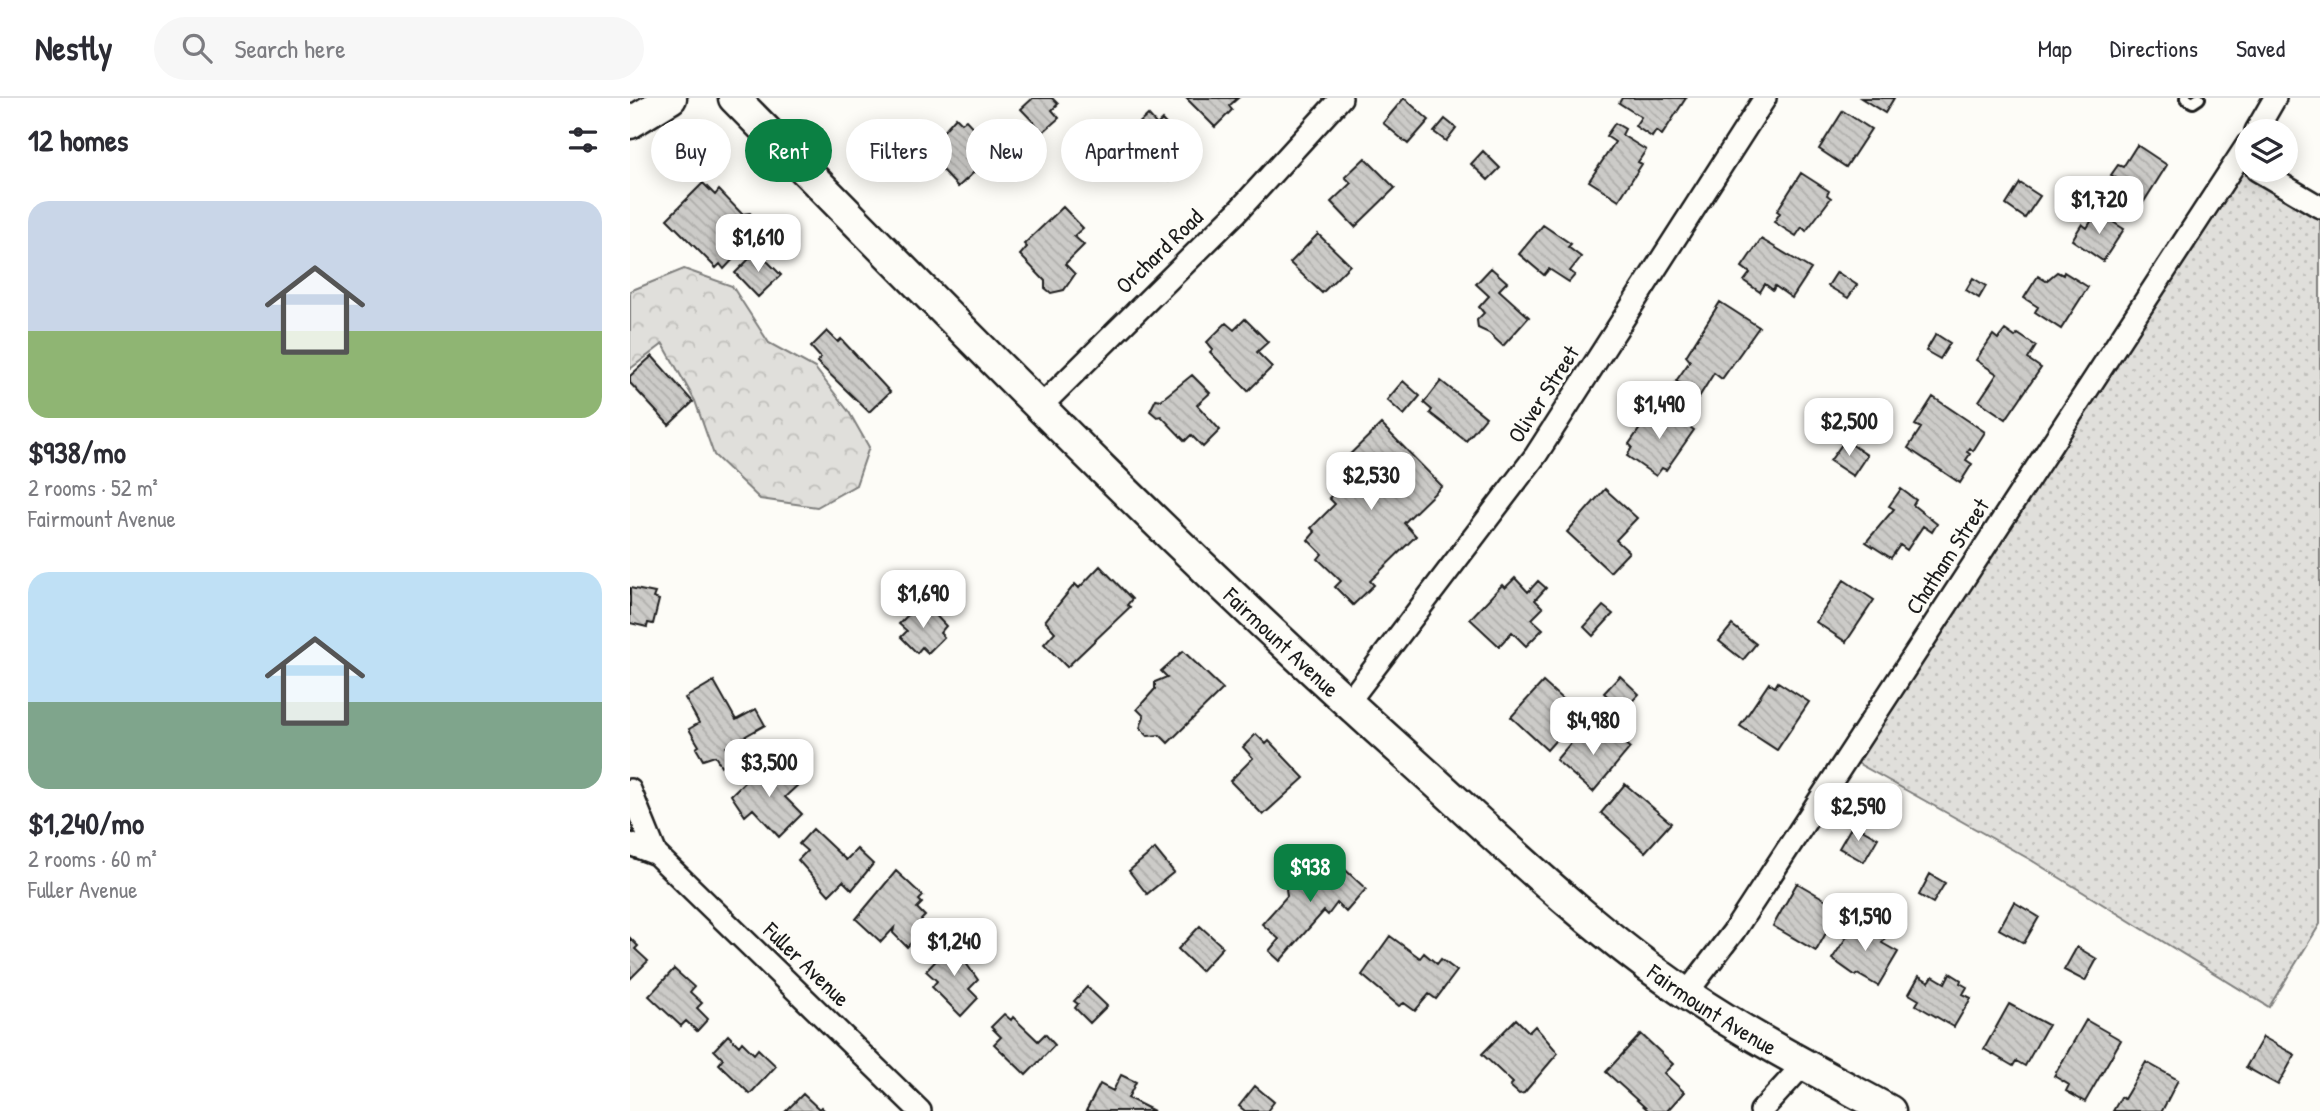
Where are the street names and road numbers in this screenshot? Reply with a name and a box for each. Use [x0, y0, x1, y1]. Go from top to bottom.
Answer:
street label: Orchard Road [1109, 202, 1209, 300]
street label: Oliver Street [1500, 338, 1587, 449]
street label: Chatham Street [1898, 491, 1997, 620]
street label: Fairmount Avenue [1217, 579, 1347, 703]
street label: Fuller Avenue [756, 914, 857, 1013]
street label: Fairmount Avenue [1641, 956, 1783, 1062]

